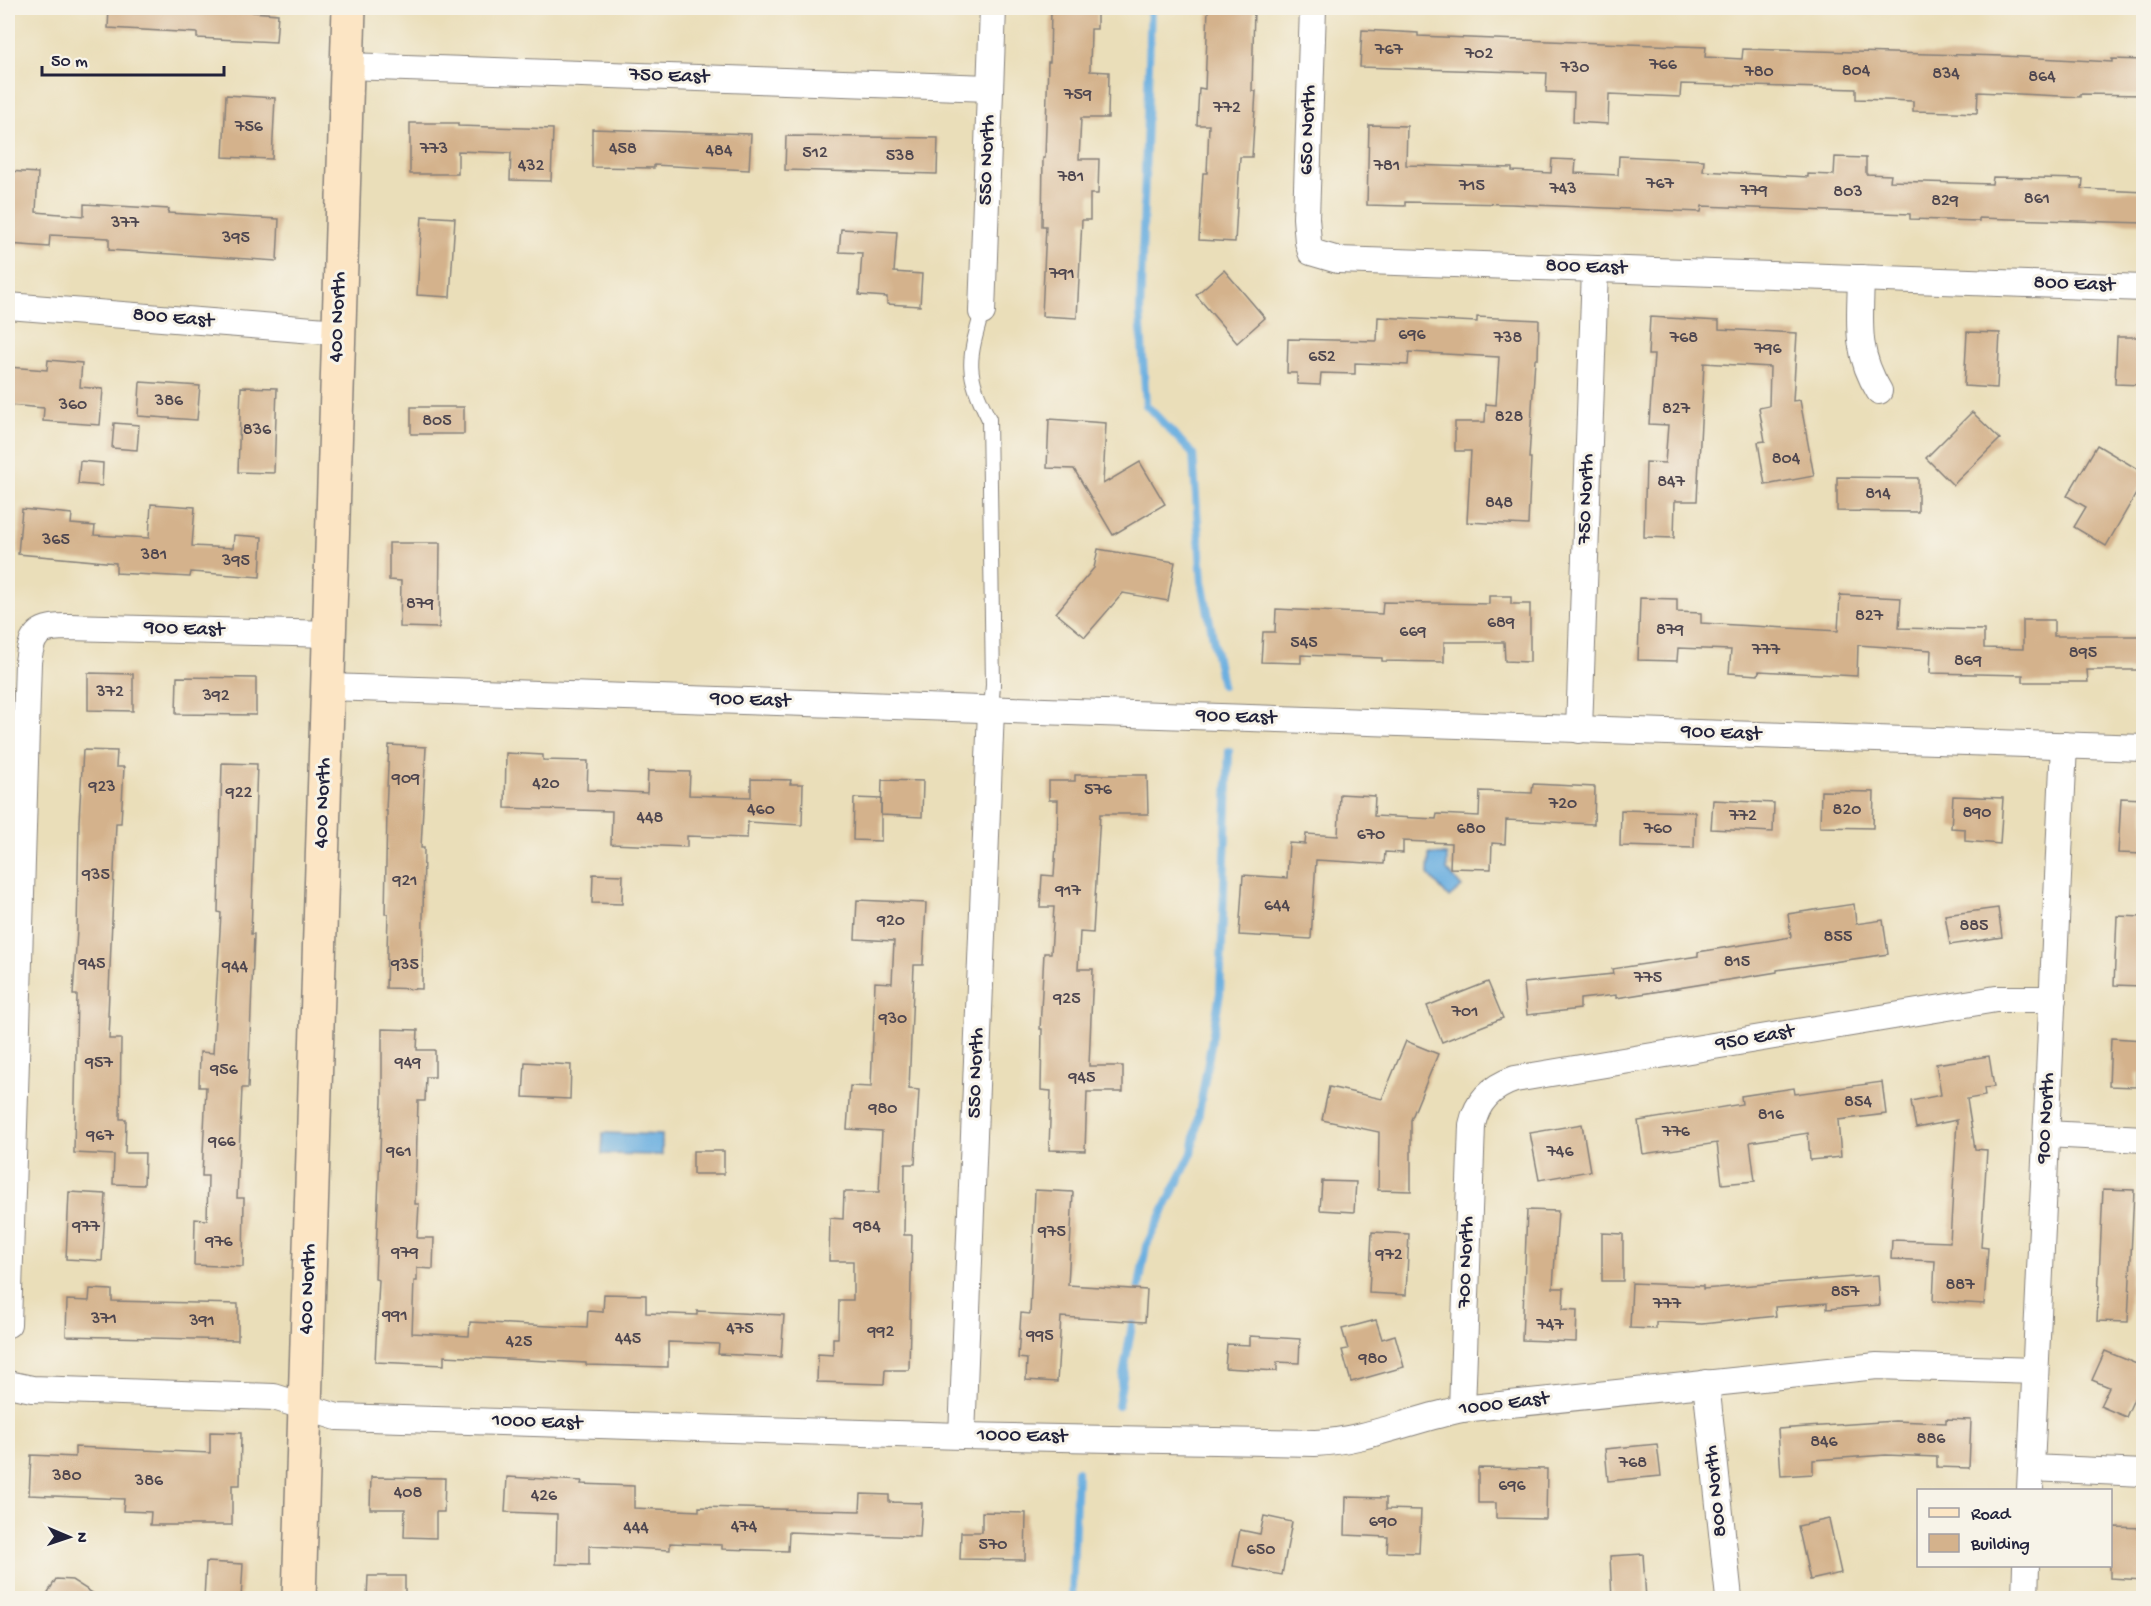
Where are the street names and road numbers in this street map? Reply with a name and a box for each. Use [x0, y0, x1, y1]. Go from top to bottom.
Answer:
street label: 750 East [628, 63, 712, 91]
street label: 650 North [1295, 84, 1323, 176]
street label: 550 North [974, 114, 1002, 206]
street label: 800 East [1545, 254, 1630, 282]
street label: 400 North [325, 271, 353, 363]
street label: 800 East [2033, 271, 2118, 299]
street label: 800 East [131, 303, 217, 335]
street label: 750 North [1573, 453, 1601, 546]
street label: 900 East [142, 616, 227, 644]
street label: 900 East [708, 687, 793, 715]
street label: 900 East [1194, 704, 1279, 732]
street label: 900 East [1679, 720, 1764, 748]
street label: 400 North [310, 757, 338, 849]
street label: 950 East [1713, 1019, 1799, 1058]
street label: 550 North [963, 1027, 991, 1119]
street label: 900 North [2032, 1072, 2062, 1165]
street label: 700 North [1453, 1216, 1481, 1309]
street label: 400 North [295, 1243, 323, 1335]
street label: 1000 East [1457, 1387, 1553, 1423]
street label: 1000 East [490, 1409, 585, 1437]
street label: 1000 East [976, 1424, 1070, 1450]
street label: 800 North [1700, 1444, 1734, 1538]

